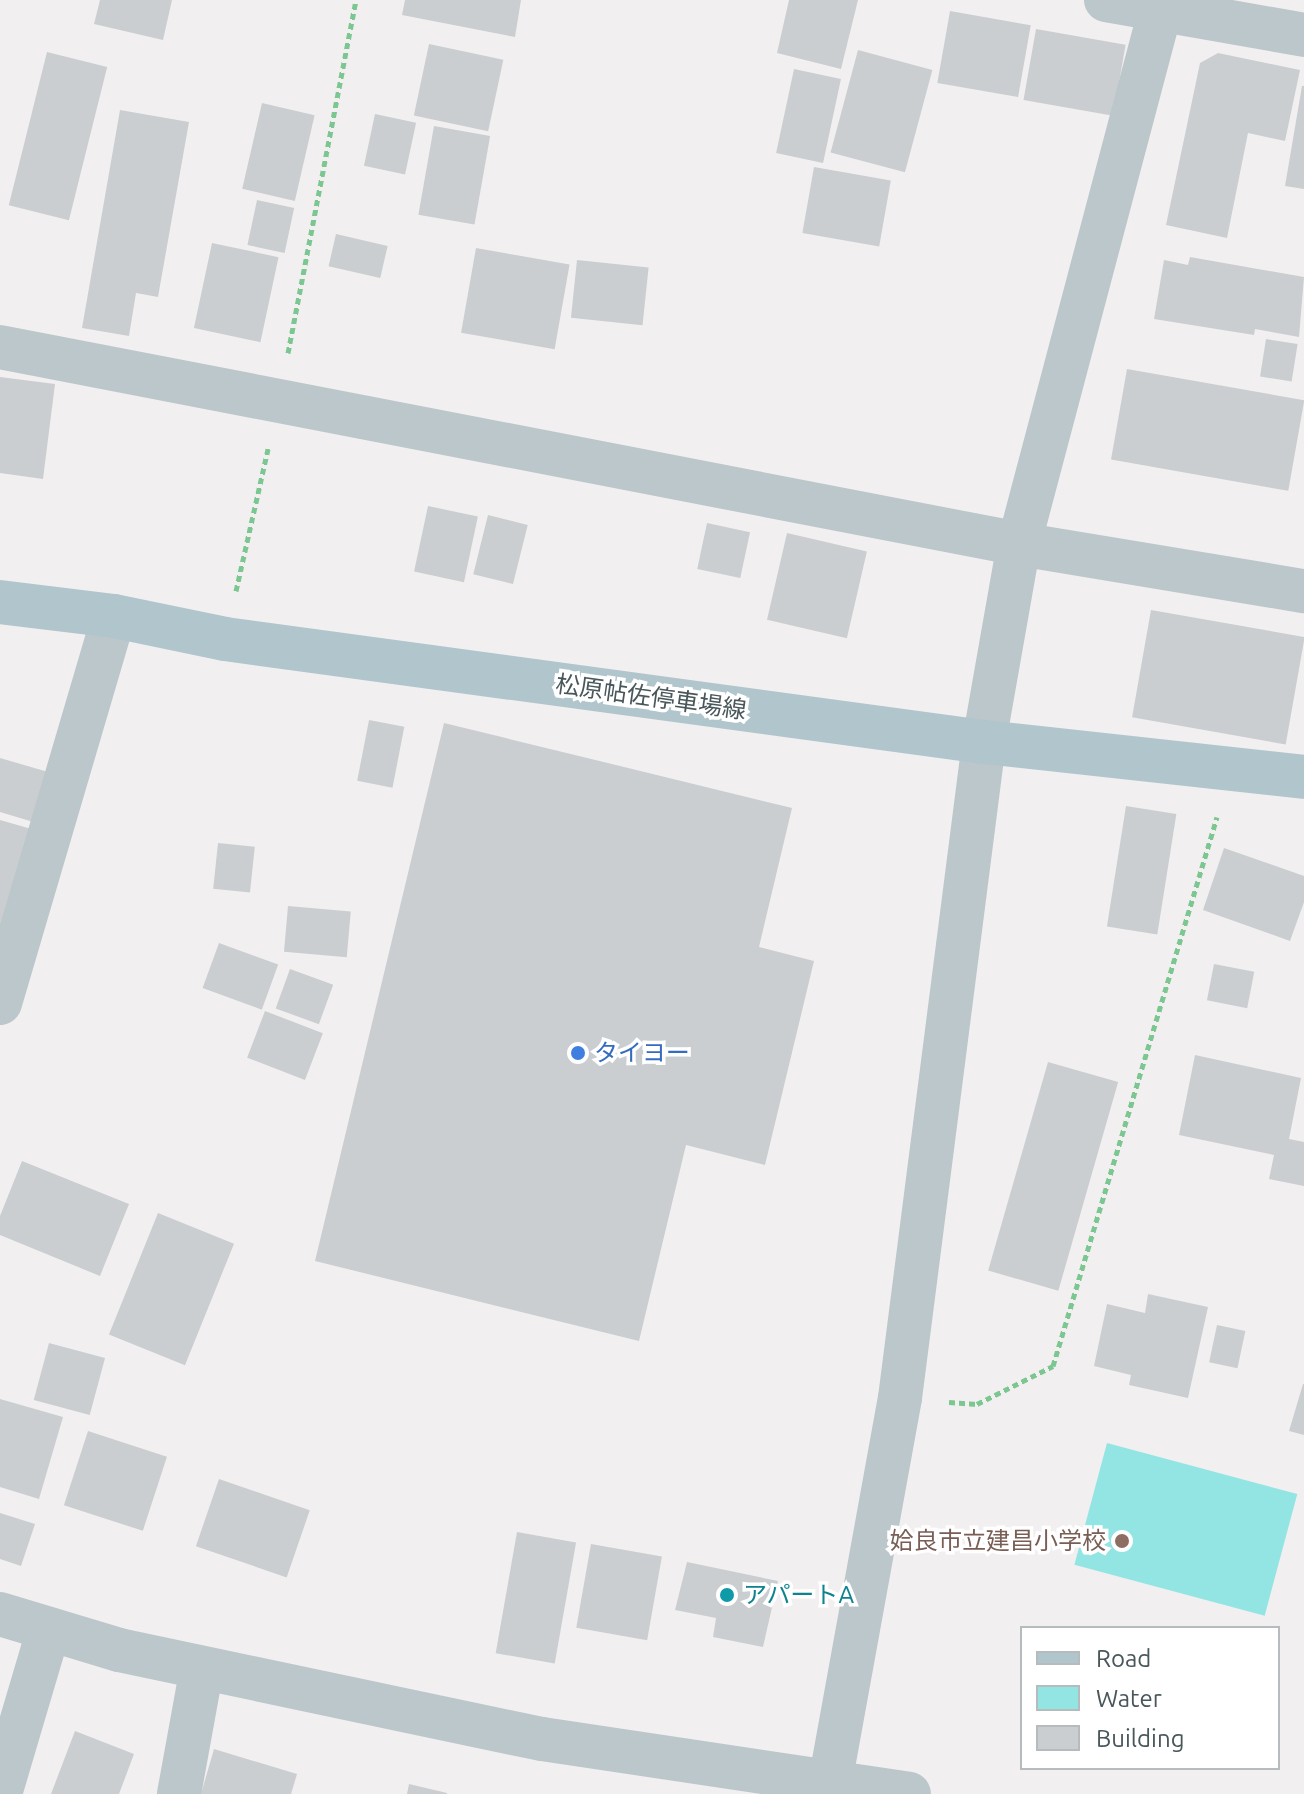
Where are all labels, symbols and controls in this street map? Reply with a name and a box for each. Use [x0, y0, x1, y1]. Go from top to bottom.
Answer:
street label: 松原帖佐停車場線 [554, 669, 748, 725]
place label: タイヨー [594, 1039, 690, 1067]
marker: タイヨー [569, 1044, 587, 1062]
place label: 姶良市立建昌小学校 [890, 1527, 1106, 1555]
marker: 姶良市立建昌小学校 [1113, 1532, 1131, 1550]
place label: アパートA [743, 1581, 855, 1609]
marker: アパートA [718, 1586, 736, 1604]
legend [1020, 1626, 1280, 1770]
text: Road [1096, 1645, 1151, 1672]
text: Water [1096, 1685, 1162, 1712]
text: Building [1096, 1725, 1184, 1752]

